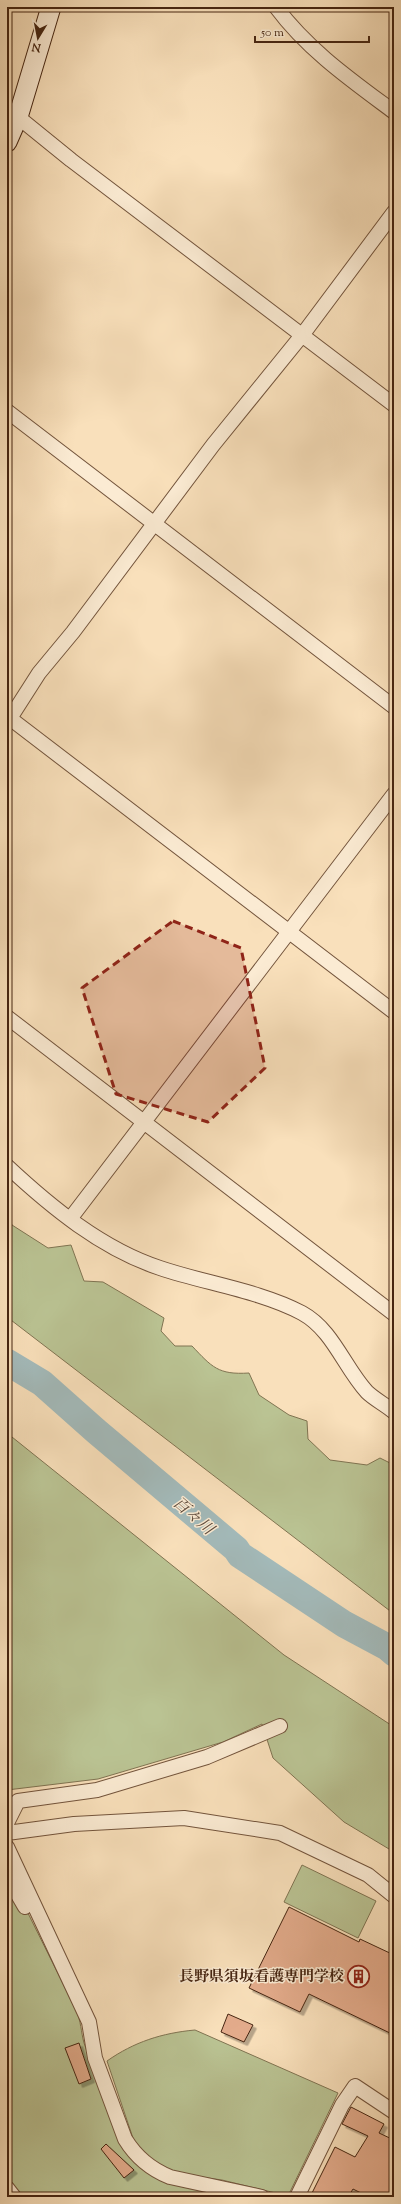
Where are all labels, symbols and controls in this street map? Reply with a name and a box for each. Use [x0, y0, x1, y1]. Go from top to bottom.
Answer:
north arrow [18, 18, 58, 58]
scale bar [255, 18, 369, 44]
text: 50 m [260, 24, 284, 42]
text: N [31, 38, 43, 56]
water label: 百々川 [167, 1492, 220, 1543]
building icon: 長野県須坂看護専門学校 [346, 1963, 372, 1989]
place label: 長野県須坂看護専門学校 [179, 1967, 344, 1988]

